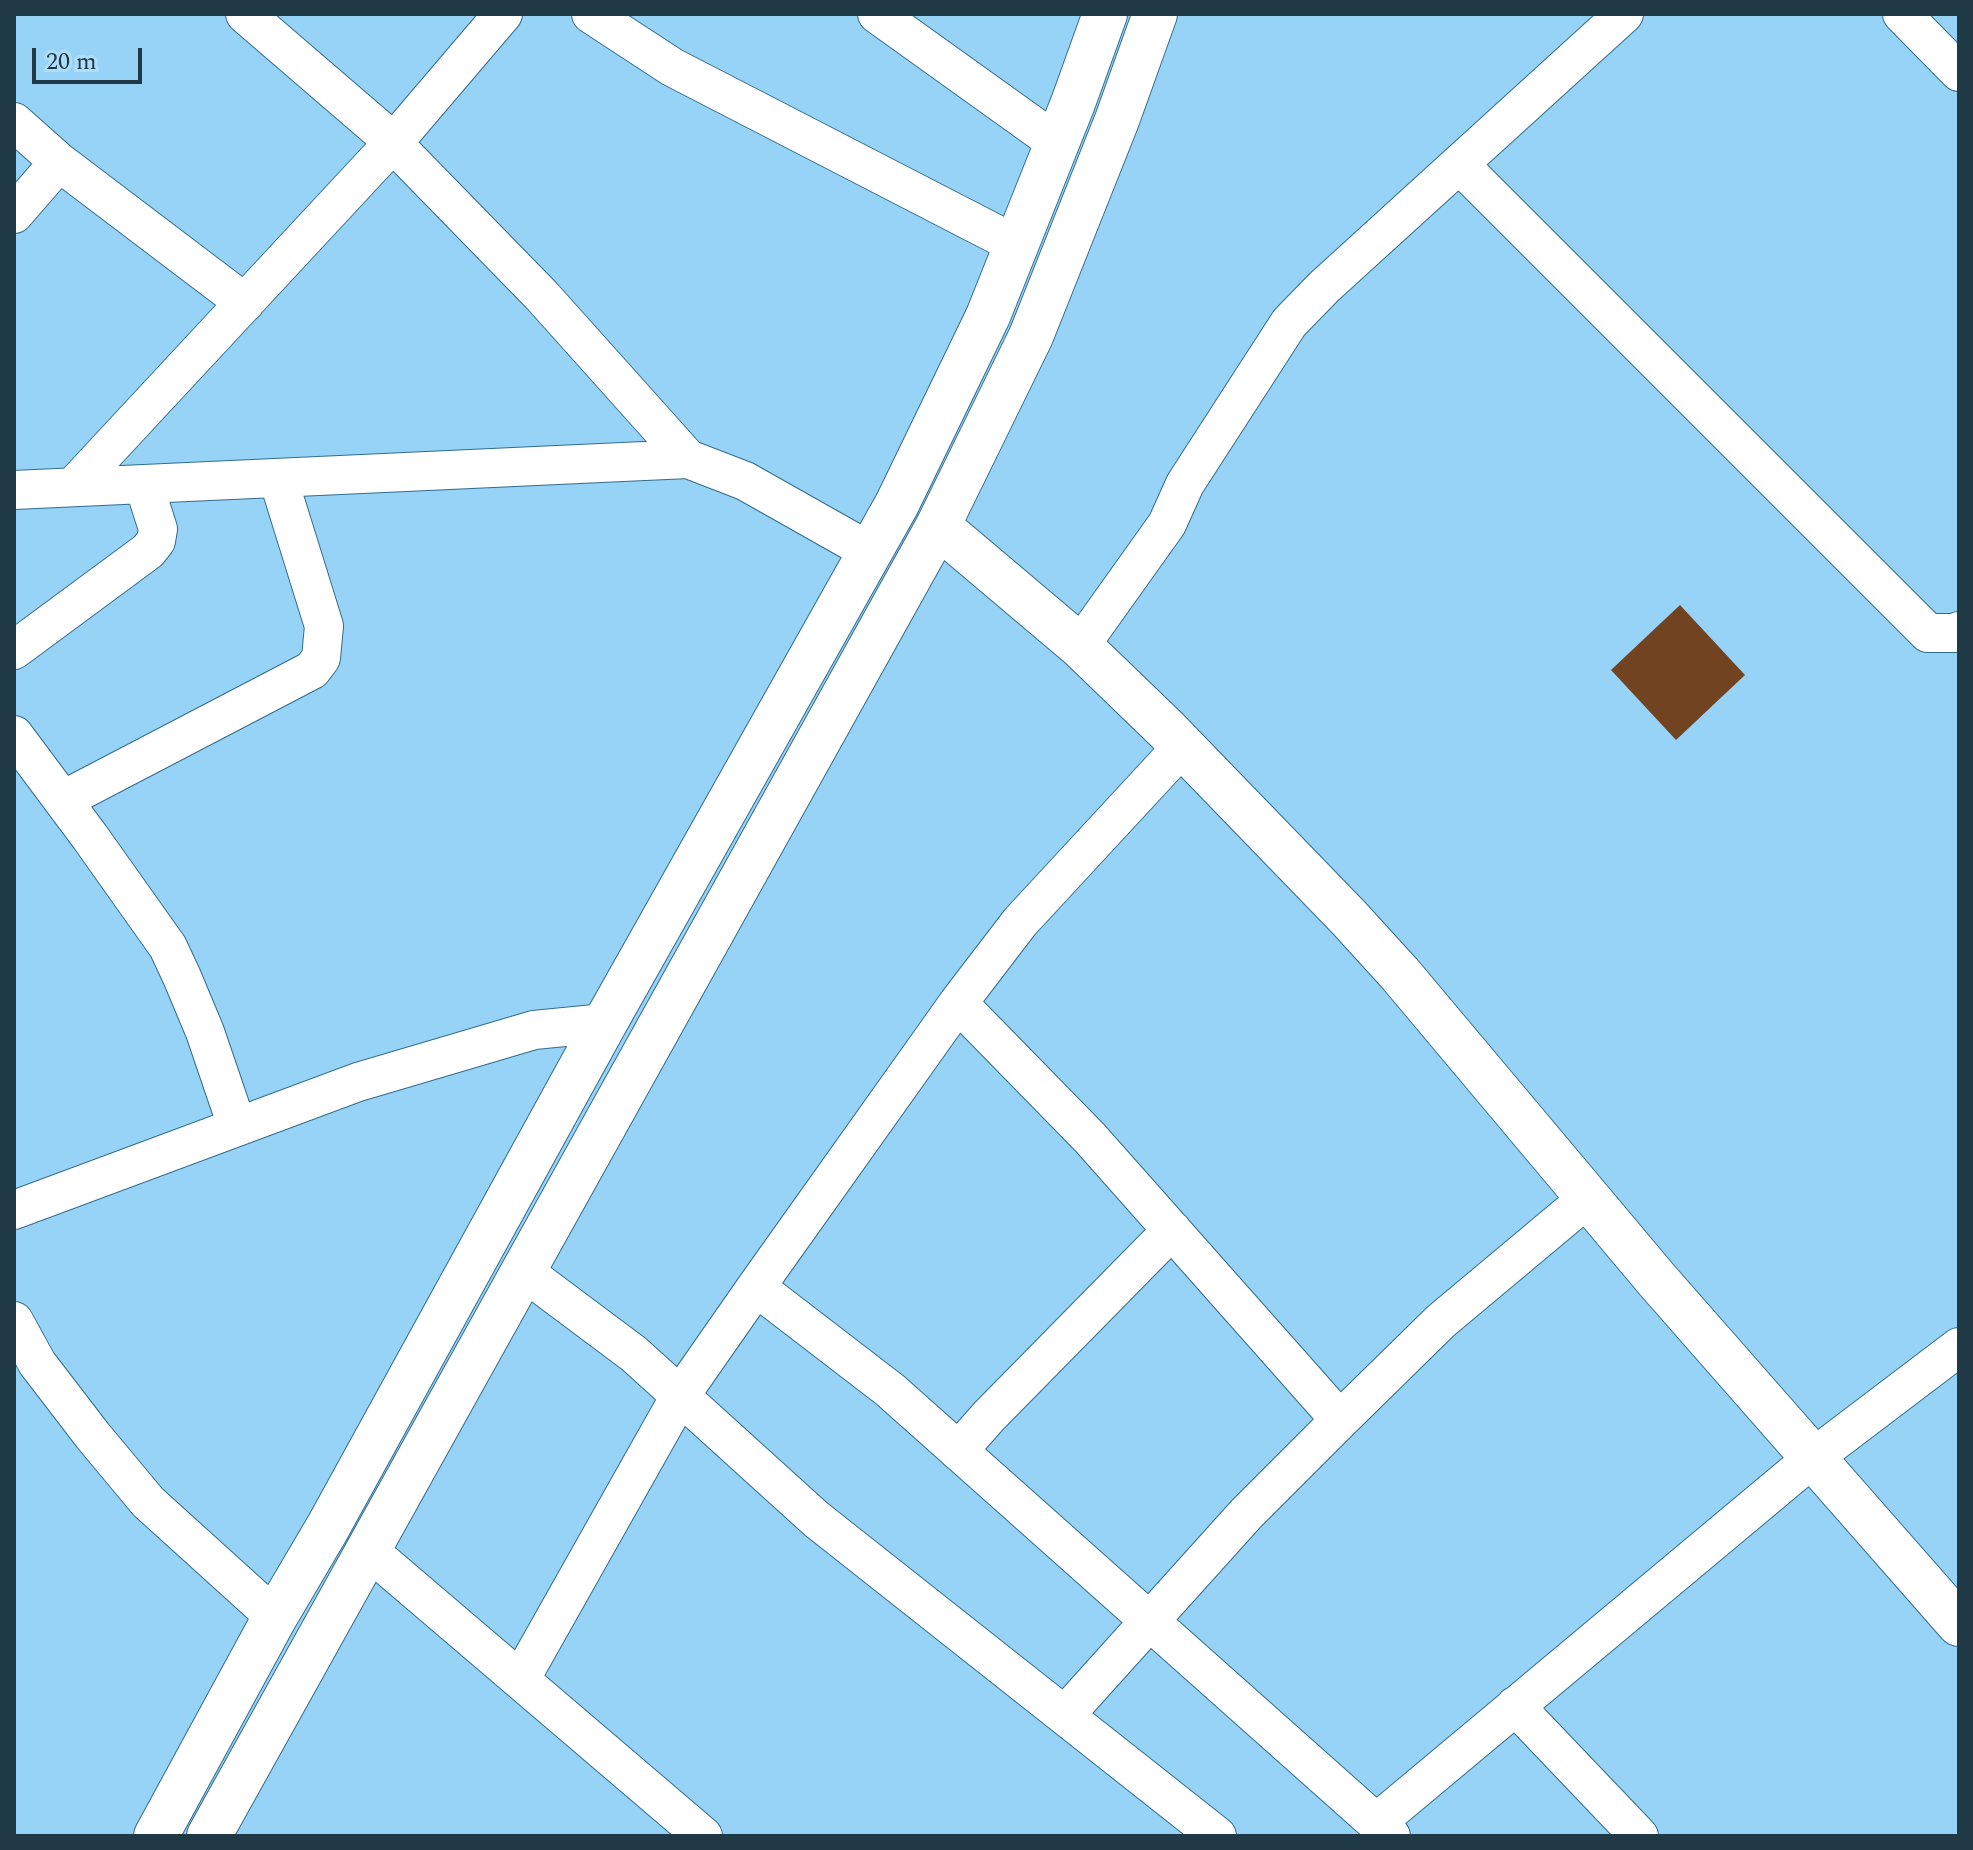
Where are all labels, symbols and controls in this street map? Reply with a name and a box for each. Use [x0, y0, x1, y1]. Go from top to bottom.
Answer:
scale bar [36, 32, 146, 82]
text: 20 m [46, 44, 97, 80]

